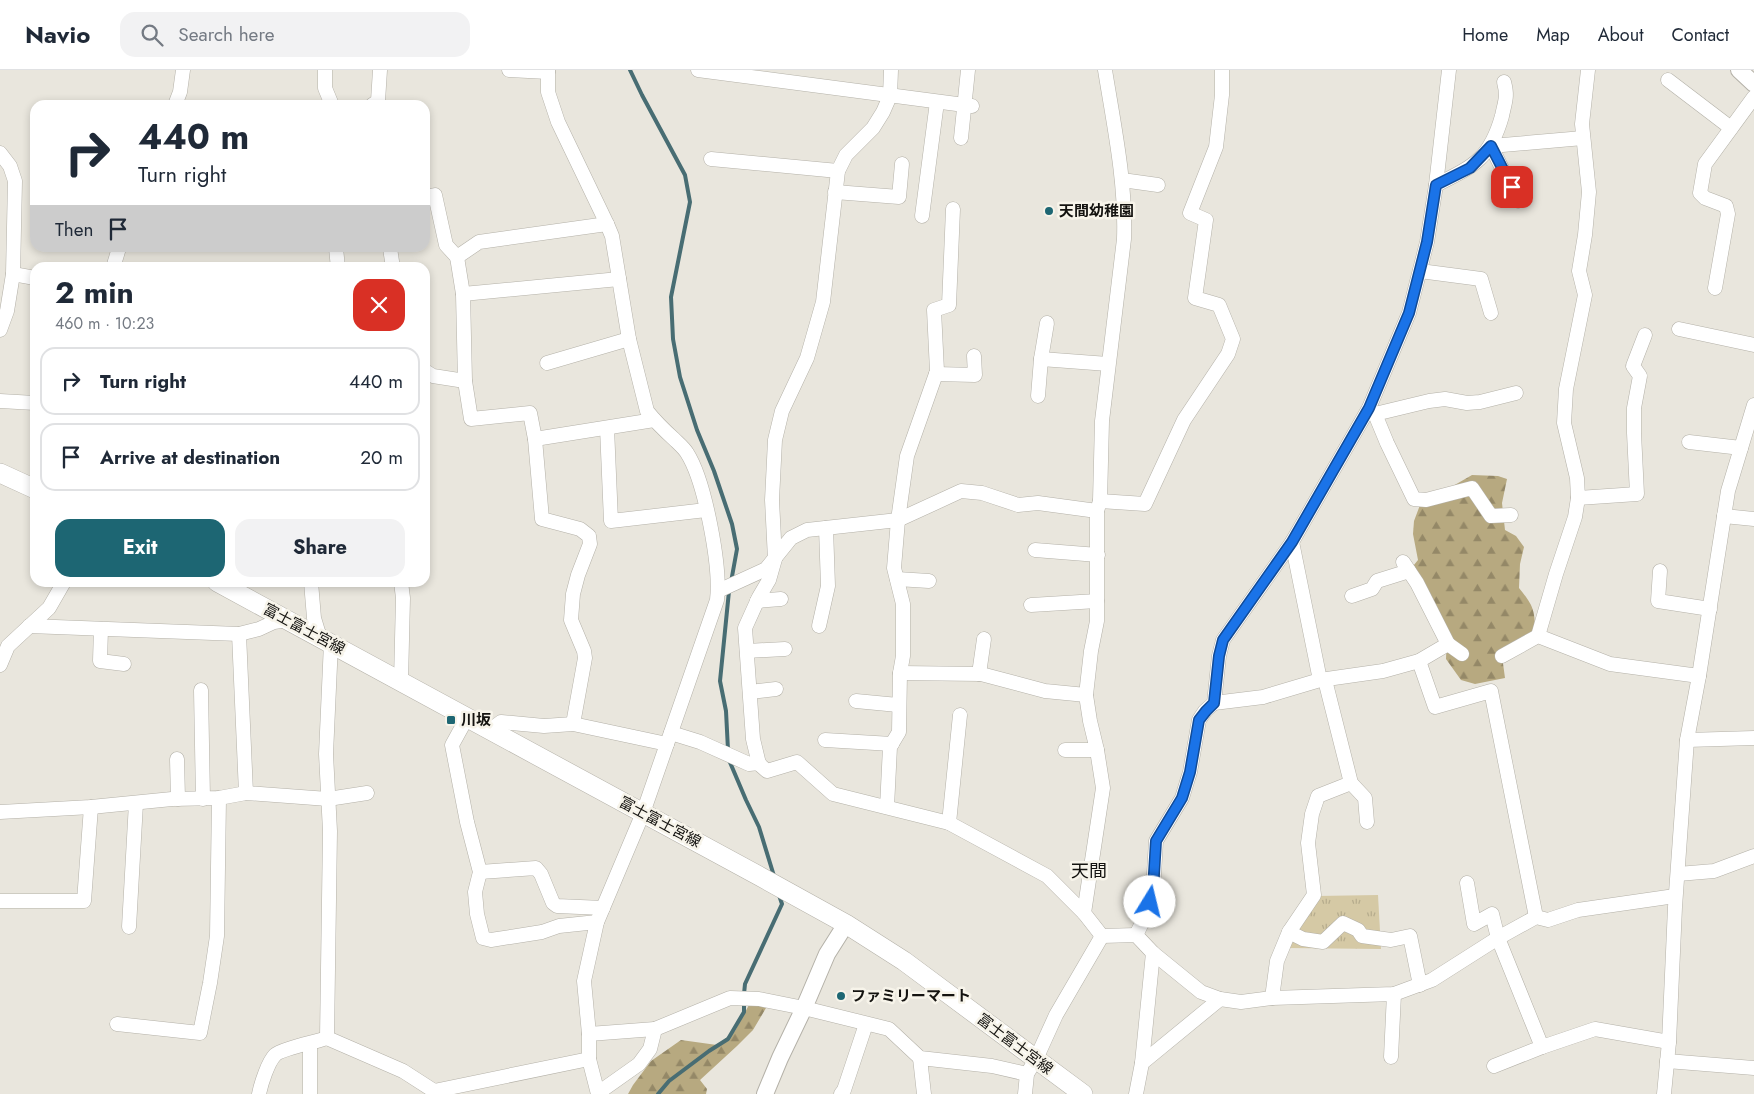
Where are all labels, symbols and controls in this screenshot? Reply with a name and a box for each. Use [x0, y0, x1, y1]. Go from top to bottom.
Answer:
search box [120, 12, 470, 57]
text: Navio [25, 17, 90, 52]
icon: search [138, 21, 166, 49]
text: Search here [178, 21, 274, 48]
text: Home [1462, 22, 1508, 48]
text: Map [1536, 22, 1570, 48]
text: About [1598, 22, 1643, 48]
text: Contact [1671, 22, 1729, 48]
text: 440 m [138, 112, 249, 162]
icon: right [55, 120, 120, 185]
text: Turn right [138, 158, 226, 190]
pin [1491, 166, 1533, 208]
icon: arrive [1498, 173, 1526, 201]
place label: 天間幼稚園 [1059, 200, 1134, 222]
marker: 天間幼稚園 [1043, 205, 1055, 217]
icon: arrive [104, 215, 132, 243]
text: Then [55, 216, 94, 243]
text: 2 min [55, 271, 134, 314]
button: close [353, 279, 405, 331]
text: 460 m · 10:23 [55, 312, 154, 335]
icon: right [57, 367, 85, 395]
text: Turn right [100, 368, 186, 395]
text: 440 m [349, 368, 403, 395]
icon: arrive [57, 443, 85, 471]
text: Arrive at destination [100, 444, 280, 471]
text: 20 m [360, 444, 403, 471]
button: Exit [55, 519, 225, 577]
button: Share [235, 519, 405, 577]
street label: 富士富士宮線 [259, 598, 349, 660]
place label: 川坂 [461, 709, 491, 731]
marker: 川坂 [445, 714, 457, 726]
street label: 富士富士宮線 [615, 791, 705, 853]
district label: 天間 [1071, 858, 1107, 884]
position arrow [1123, 875, 1175, 927]
place label: ファミリーマート [851, 985, 971, 1007]
marker: ファミリーマート [835, 990, 847, 1002]
street label: 富士富士宮線 [972, 1008, 1058, 1080]

